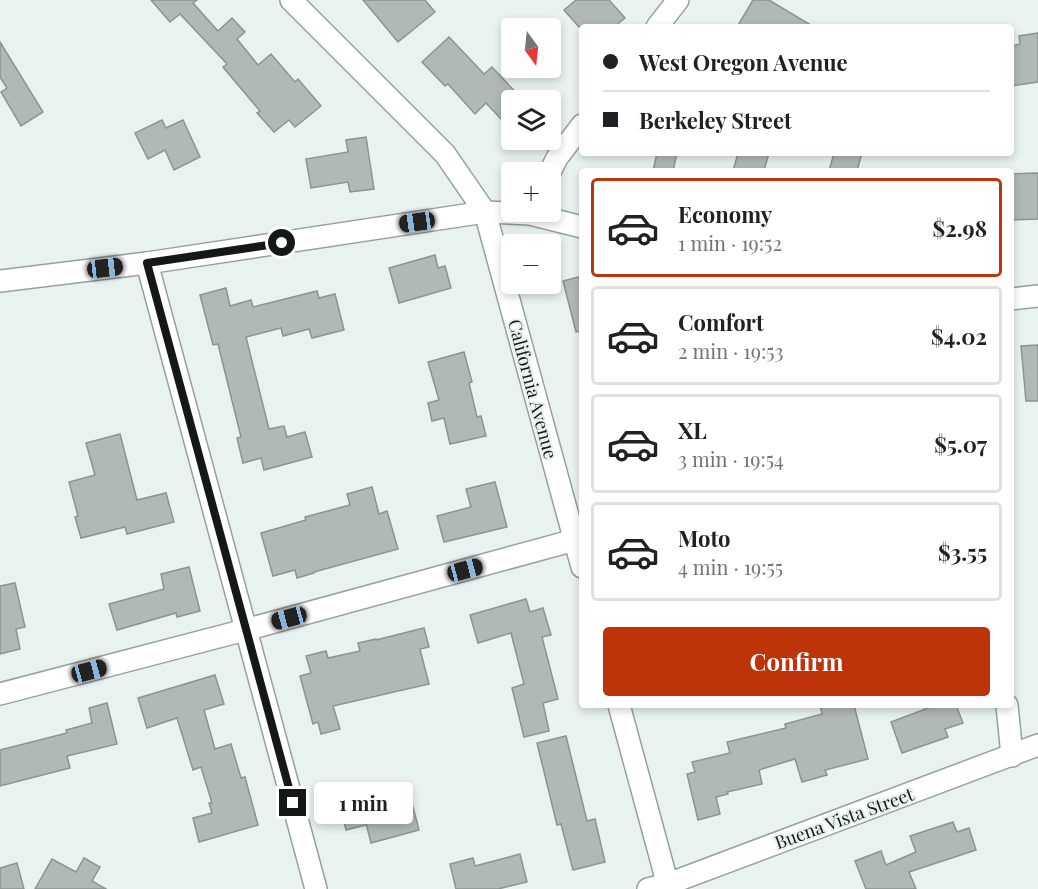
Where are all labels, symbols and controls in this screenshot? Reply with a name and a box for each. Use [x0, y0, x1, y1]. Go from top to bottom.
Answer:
north arrow [501, 18, 561, 78]
map controls [501, 18, 561, 294]
text: West Oregon Avenue [639, 47, 848, 77]
button: layers [501, 90, 561, 150]
text: Berkeley Street [639, 105, 792, 135]
button: + [501, 162, 561, 222]
text: Economy [678, 199, 772, 229]
icon: car [606, 201, 660, 255]
car [398, 211, 436, 233]
text: $2.98 [933, 213, 987, 243]
route start [268, 229, 295, 256]
text: 1 min · 19:52 [678, 229, 782, 256]
button: − [501, 234, 561, 294]
car [86, 257, 124, 279]
text: Comfort [678, 307, 764, 337]
icon: car [606, 309, 660, 363]
street label: California Avenue [503, 317, 563, 461]
text: $4.02 [931, 321, 987, 351]
text: 2 min · 19:53 [678, 337, 784, 364]
text: XL [678, 415, 707, 445]
icon: car [606, 417, 660, 471]
text: $5.07 [934, 429, 987, 459]
text: 3 min · 19:54 [678, 445, 784, 472]
text: Moto [678, 523, 731, 553]
icon: car [606, 525, 660, 579]
text: $3.55 [938, 537, 987, 567]
text: 4 min · 19:55 [678, 553, 783, 580]
car [445, 557, 485, 583]
car [269, 605, 309, 631]
button: Confirm [603, 627, 990, 696]
car [69, 658, 109, 684]
callout: 1 min [314, 782, 413, 824]
street label: Buena Vista Street [771, 782, 917, 854]
route end [279, 789, 306, 816]
text: 1 min [339, 789, 388, 816]

